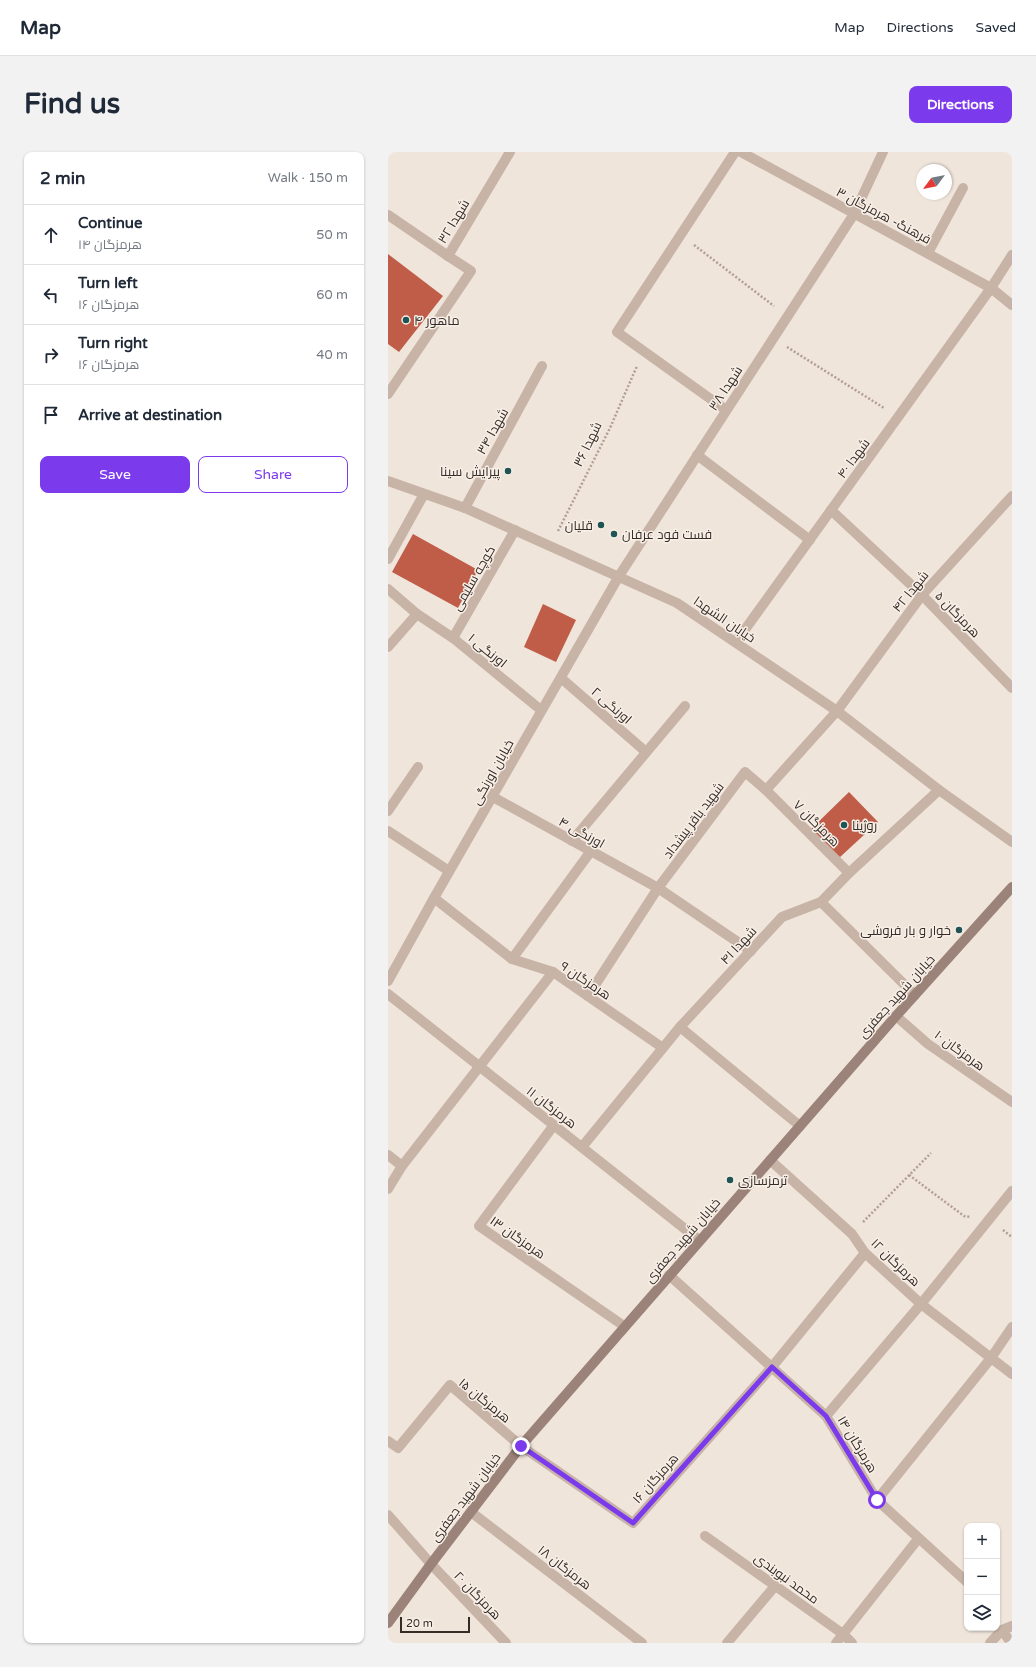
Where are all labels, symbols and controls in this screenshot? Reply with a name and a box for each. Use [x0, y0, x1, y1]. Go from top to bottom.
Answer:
text: Map [20, 17, 61, 39]
text: Map [834, 19, 865, 36]
text: Directions [887, 19, 954, 36]
text: Saved [976, 19, 1016, 36]
button: Directions [909, 86, 1012, 123]
text: Find us [24, 87, 120, 121]
north arrow [916, 164, 952, 200]
text: 2 min [40, 168, 85, 189]
text: Walk · 150 m [268, 170, 348, 186]
street label: فرهنگ- هرمزگان ۳ [833, 184, 934, 248]
street label: شهدا ۳۲ [434, 196, 473, 247]
text: Continue [78, 214, 142, 232]
icon: ahead [40, 224, 62, 246]
text: 50 m [316, 227, 348, 243]
text: هرمزگان ۱۴ [78, 237, 142, 253]
text: Turn left [78, 274, 138, 292]
icon: left [40, 284, 62, 306]
text: 60 m [316, 287, 348, 303]
text: هرمزگان ۱۶ [78, 297, 139, 313]
place label: ماهور ۴ [414, 313, 459, 329]
marker: ماهور ۴ [401, 315, 411, 325]
text: Turn right [78, 334, 148, 352]
icon: right [40, 344, 62, 366]
text: 40 m [316, 347, 348, 363]
text: هرمزگان ۱۶ [78, 357, 139, 373]
street label: شهدا ۳۸ [705, 363, 746, 414]
icon: arrive [40, 404, 62, 426]
street label: شهدا ۳۴ [474, 405, 512, 457]
text: Arrive at destination [78, 406, 222, 424]
street label: شهدا ۳۶ [570, 419, 606, 470]
street label: شهدا ۴۰ [834, 436, 874, 482]
button: Save [40, 456, 190, 493]
button: Share [198, 456, 348, 493]
place label: پیرایش سینا [440, 464, 501, 481]
marker: پیرایش سینا [503, 466, 513, 476]
place label: قلیان [565, 518, 593, 534]
marker: قلیان [596, 520, 606, 530]
place label: فست فود عرفان [622, 527, 712, 543]
marker: فست فود عرفان [609, 529, 619, 539]
street label: کوچه سلیمی [449, 543, 500, 614]
street label: شهدا ۴۲ [889, 568, 932, 616]
street label: هرمزگان ۵ [931, 588, 983, 641]
street label: خیابان الشهدا [690, 593, 759, 646]
street label: اورنگی ۱ [465, 630, 510, 671]
street label: اورنگی ۲ [588, 684, 635, 728]
street label: خیابان اورنگی [468, 737, 517, 808]
street label: شهید باقر پیشداد [660, 779, 728, 862]
street label: هرمزگان ۷ [790, 797, 843, 850]
street label: اورنگی ۴ [556, 814, 607, 852]
place label: روژینا [852, 818, 877, 834]
marker: روژینا [839, 820, 849, 830]
street label: شهدا ۴۱ [717, 923, 760, 968]
place label: خوار و بار فروشی [860, 923, 951, 939]
marker: خوار و بار فروشی [954, 925, 964, 935]
street label: خیابان شهید جعفری [855, 952, 939, 1042]
street label: هرمزگان ۹ [557, 958, 614, 1004]
street label: هرمزگان ۱۰ [931, 1027, 988, 1074]
street label: هرمزگان ۱۱ [523, 1083, 580, 1132]
place label: ترمزسازی [738, 1173, 788, 1189]
marker: ترمزسازی [725, 1175, 735, 1185]
street label: خیابان شهید جعفری [642, 1195, 724, 1286]
street label: هرمزگان ۱۳ [487, 1213, 548, 1263]
street label: هرمزگان ۱۲ [867, 1235, 923, 1290]
street label: هرمزگان ۱۵ [455, 1375, 514, 1427]
street label: هرمزگان ۱۴ [834, 1413, 880, 1476]
route end [512, 1437, 530, 1455]
street label: خیابان شهید جعفری [427, 1450, 504, 1545]
street label: هرمزگان ۱۶ [629, 1451, 682, 1507]
route start [868, 1491, 886, 1509]
map controls [964, 1523, 1000, 1631]
button: + [964, 1523, 1000, 1559]
street label: هرمزگان ۱۸ [535, 1542, 594, 1594]
street label: محمد نبوبندی [751, 1550, 822, 1608]
button: − [964, 1559, 1000, 1595]
street label: هرمزگان ۲۰ [450, 1568, 504, 1623]
button: layers [964, 1595, 1000, 1631]
scale bar [400, 1615, 470, 1634]
text: 20 m [406, 1617, 433, 1630]

